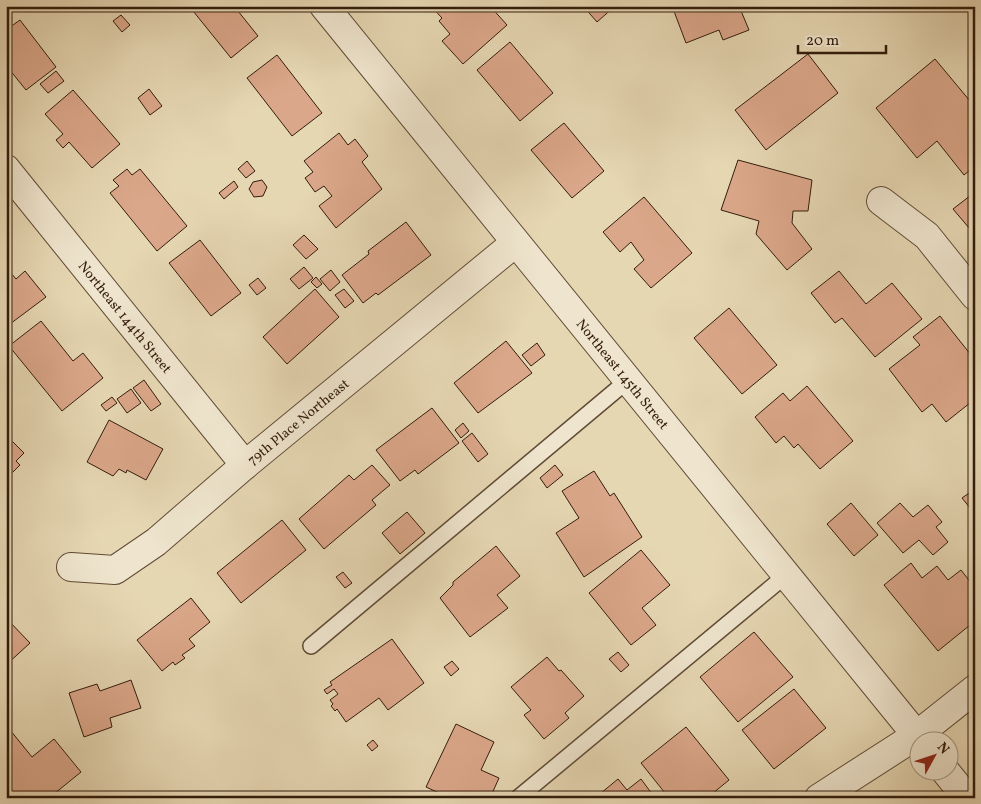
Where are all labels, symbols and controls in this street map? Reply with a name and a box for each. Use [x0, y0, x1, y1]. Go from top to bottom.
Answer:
scale bar [798, 22, 886, 54]
text: 20 m [806, 31, 839, 52]
street label: Northeast 144th Street [73, 258, 175, 378]
street label: Northeast 145th Street [571, 316, 672, 434]
street label: 79th Place Northeast [244, 375, 354, 470]
north arrow [908, 732, 958, 782]
text: N [932, 739, 953, 759]

